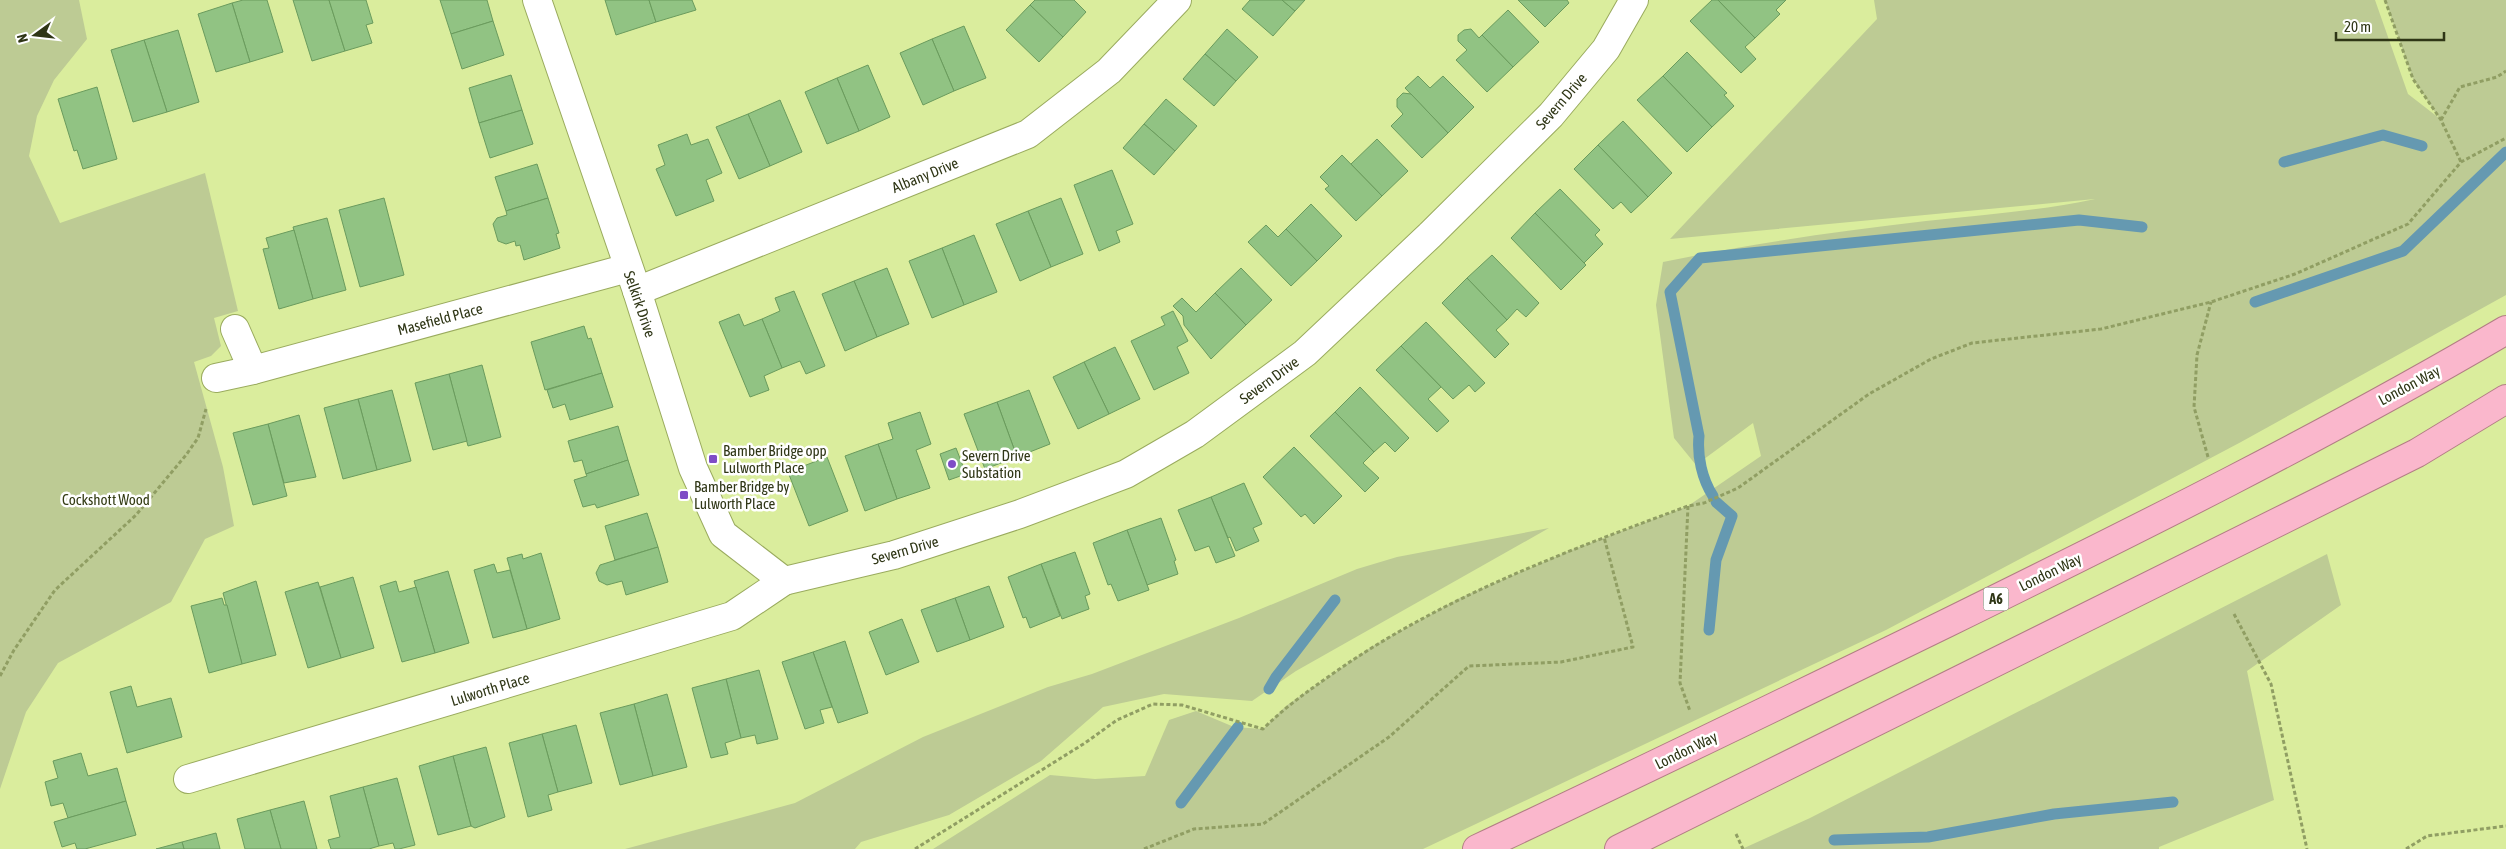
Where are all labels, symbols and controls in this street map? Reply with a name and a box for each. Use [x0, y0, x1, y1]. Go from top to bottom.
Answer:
north arrow [10, 10, 60, 60]
scale bar [2336, 10, 2444, 42]
text: 20 m [2344, 18, 2371, 35]
text: N [14, 32, 31, 44]
street label: Severn Drive [1532, 69, 1590, 132]
street label: Albany Drive [889, 154, 961, 196]
street label: Selkirk Drive [621, 269, 659, 340]
street label: Masefield Place [396, 299, 484, 338]
street label: Severn Drive [1236, 353, 1302, 407]
street label: London Way [2375, 362, 2443, 408]
place label: Bamber Bridge opp Lulworth Place [723, 442, 827, 476]
place label: Severn Drive Substation [962, 447, 1031, 481]
marker: Bamber Bridge opp Lulworth Place [707, 453, 719, 465]
marker: Severn Drive Substation [946, 458, 958, 470]
place label: Bamber Bridge by Lulworth Place [694, 478, 790, 512]
marker: Bamber Bridge by Lulworth Place [678, 489, 690, 501]
park label: Cockshott Wood [62, 491, 150, 508]
street label: Severn Drive [870, 532, 941, 568]
street label: London Way [2016, 550, 2084, 594]
road number: A6 [1984, 588, 2008, 610]
street label: Lulworth Place [449, 669, 532, 709]
street label: London Way [1652, 728, 1720, 772]

